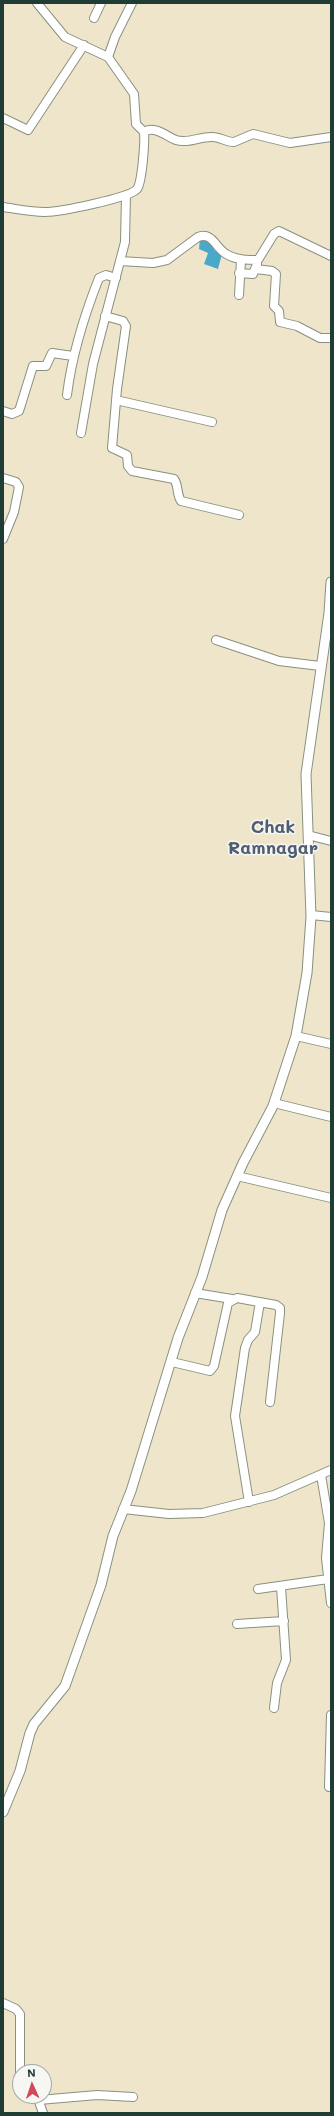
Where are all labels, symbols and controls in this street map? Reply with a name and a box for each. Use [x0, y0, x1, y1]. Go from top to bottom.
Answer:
district label: Chak Ramnagar [228, 816, 318, 858]
north arrow [12, 2064, 52, 2104]
text: N [27, 2065, 36, 2080]

